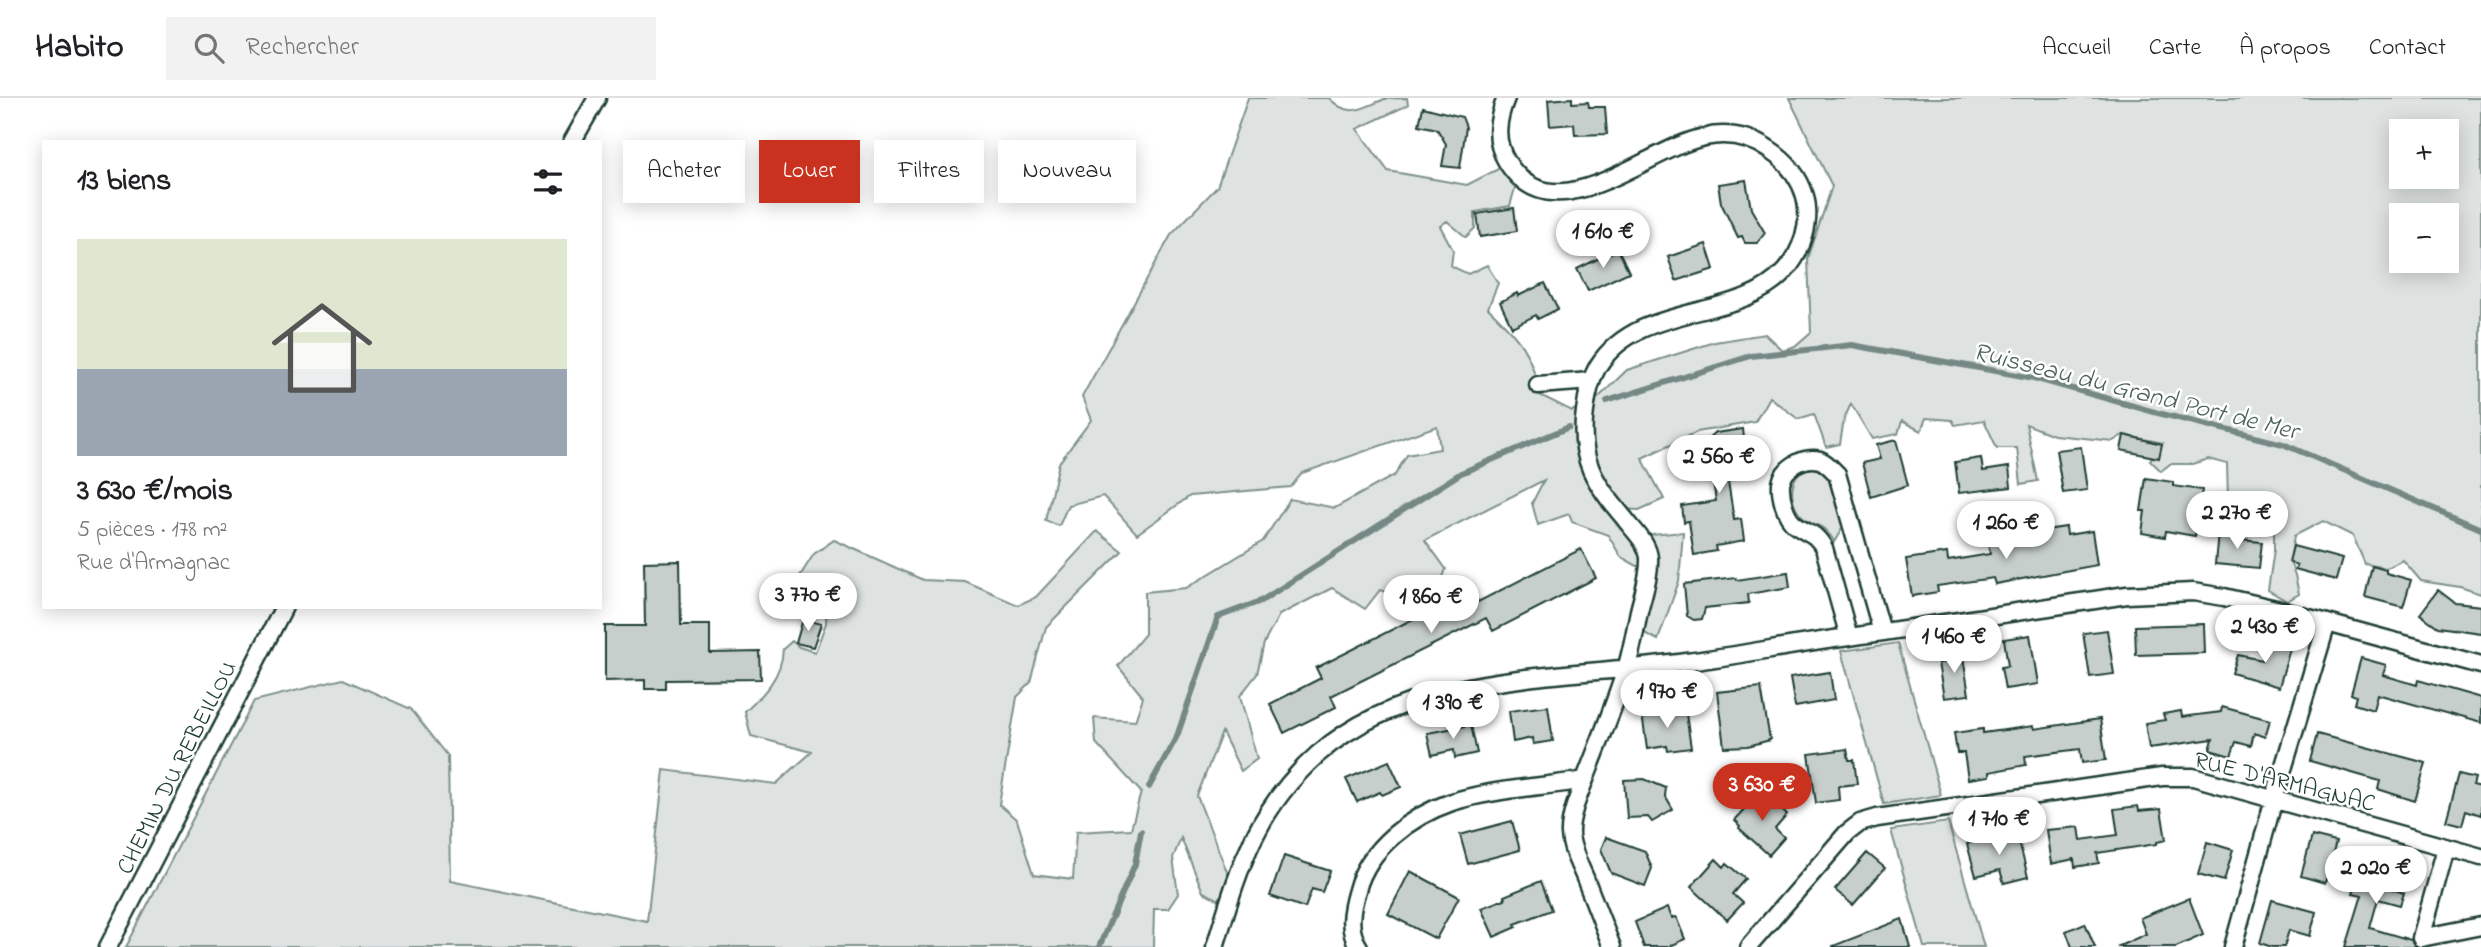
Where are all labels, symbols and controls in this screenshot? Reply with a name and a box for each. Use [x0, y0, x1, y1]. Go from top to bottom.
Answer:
search box [166, 17, 656, 80]
text: Habito [35, 24, 124, 72]
icon: search [190, 29, 228, 67]
text: Rechercher [246, 29, 359, 67]
text: Accueil [2042, 31, 2111, 66]
text: Carte [2149, 31, 2201, 66]
text: À propos [2239, 31, 2331, 66]
text: Contact [2369, 31, 2446, 66]
map controls [2389, 119, 2459, 273]
button: + [2389, 119, 2459, 189]
chip: Acheter [623, 140, 745, 203]
chip: Louer [759, 140, 860, 203]
chip: Filtres [874, 140, 984, 203]
chip: Nouveau [998, 140, 1136, 203]
text: 13 biens [77, 160, 171, 204]
icon: filters [529, 163, 567, 201]
button: − [2389, 203, 2459, 273]
pin: 1 610 € [1538, 211, 1668, 270]
text: 1 610 € [1572, 216, 1634, 249]
icon: home [259, 285, 385, 411]
water label: Ruisseau du Grand Port de Mer [1969, 334, 2305, 452]
pin: 2 560 € [1654, 436, 1784, 495]
text: 2 560 € [1683, 441, 1755, 474]
text: 3 630 €/mois [77, 470, 233, 514]
pin: 2 270 € [2172, 491, 2302, 551]
text: 2 270 € [2202, 497, 2272, 530]
pin: 1 260 € [1941, 502, 2071, 561]
text: 1 260 € [1973, 507, 2039, 540]
text: 5 pièces · 178 m² [77, 514, 227, 547]
text: Rue d'Armagnac [77, 547, 230, 580]
pin: 3 770 € [743, 574, 873, 633]
pin: 1 860 € [1366, 575, 1496, 635]
text: 3 770 € [775, 579, 841, 612]
text: 1 860 € [1399, 581, 1463, 614]
pin: 2 430 € [2200, 606, 2330, 665]
text: 2 430 € [2231, 611, 2299, 644]
pin: 1 460 € [1889, 616, 2019, 675]
text: 1 460 € [1922, 621, 1986, 654]
street label: CHEMIN DU REBEILLOU [109, 655, 247, 881]
pin: 1 970 € [1602, 670, 1732, 730]
text: 1 970 € [1636, 676, 1698, 709]
pin: 1 390 € [1388, 682, 1518, 741]
text: 1 390 € [1422, 687, 1484, 720]
street label: RUE D'ARMAGNAC [2190, 744, 2379, 823]
pin: 3 630 € [1697, 764, 1827, 823]
text: 3 630 € [1729, 769, 1795, 802]
pin: 1 710 € [1934, 798, 2064, 857]
text: 1 710 € [1968, 803, 2030, 836]
pin: 2 020 € [2311, 846, 2441, 906]
text: 2 020 € [2341, 852, 2411, 885]

